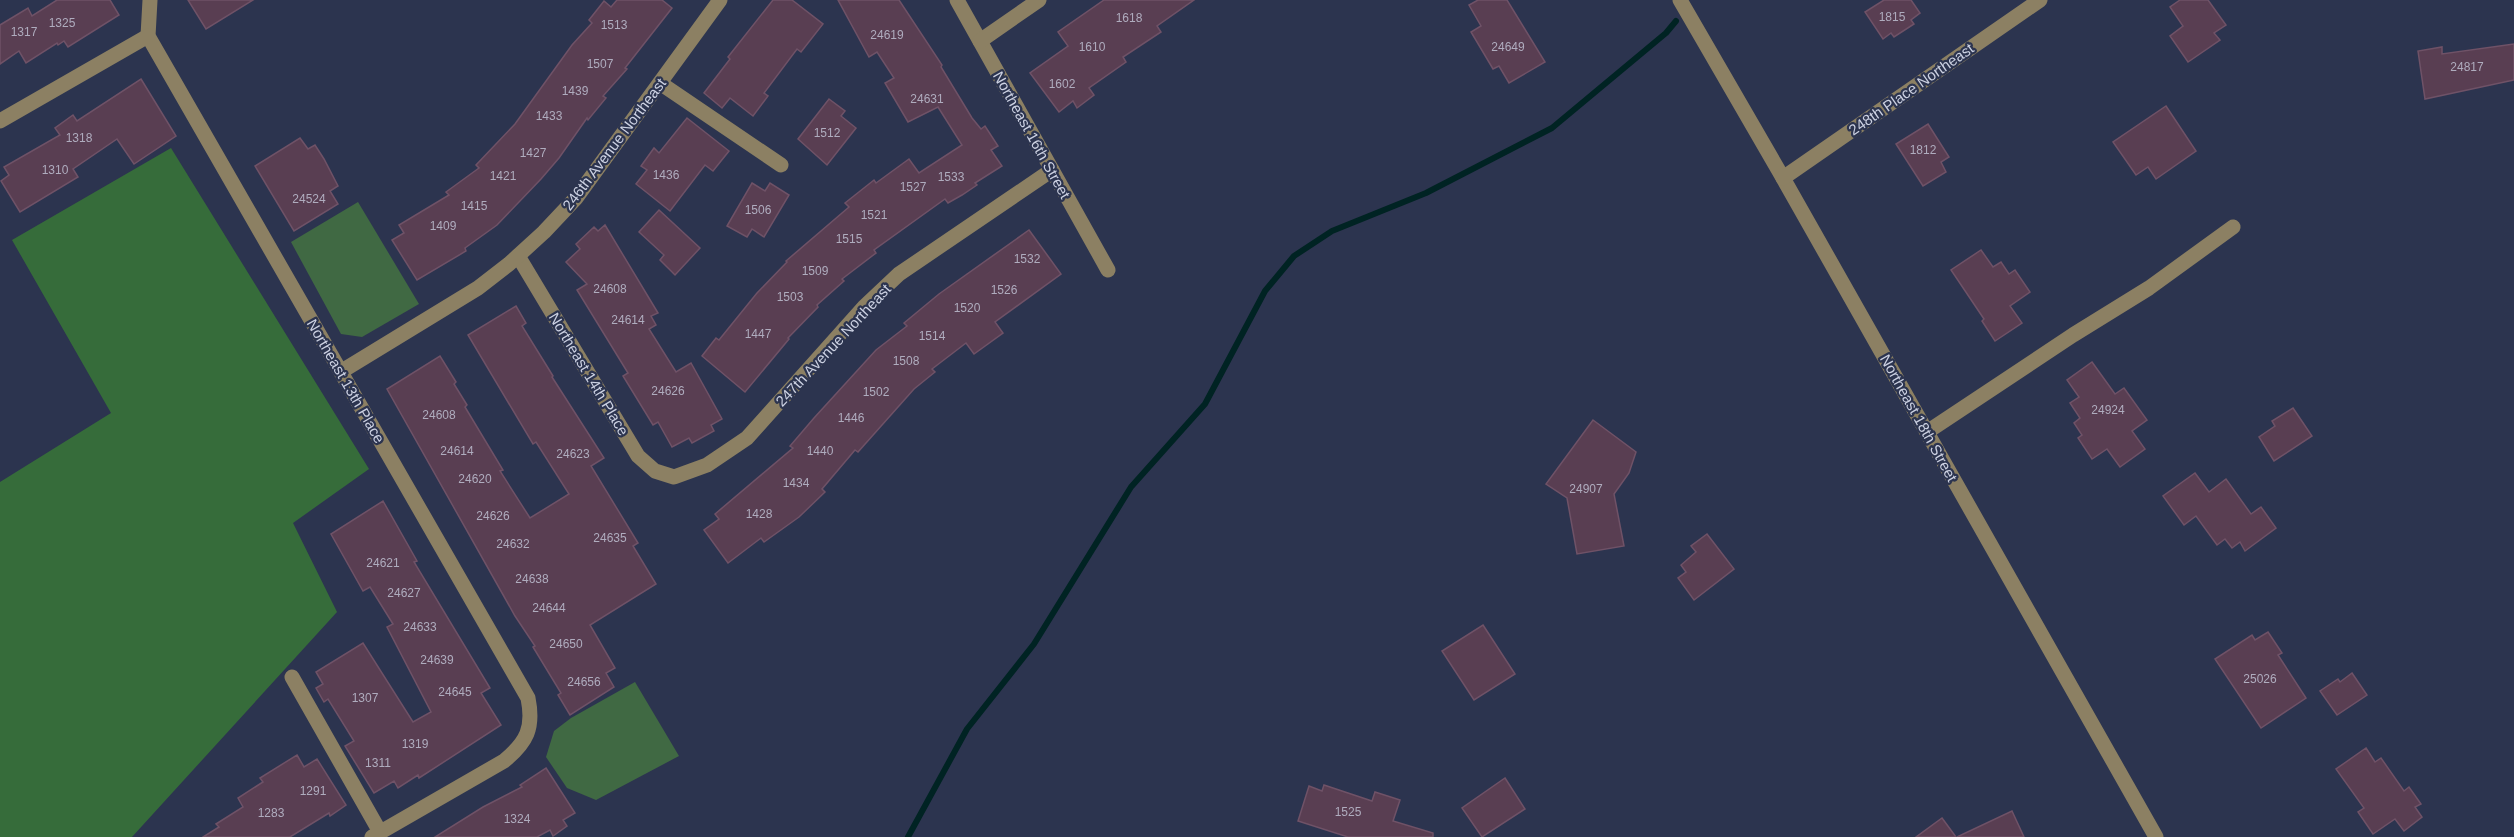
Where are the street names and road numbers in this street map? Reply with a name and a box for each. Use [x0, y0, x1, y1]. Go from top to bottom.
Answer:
street label: 248th Place Northeast [1845, 39, 1977, 139]
street label: Northeast 16th Street [990, 69, 1074, 202]
street label: 246th Avenue Northeast [559, 74, 670, 213]
street label: 247th Avenue Northeast [772, 280, 895, 410]
street label: Northeast 14th Place [546, 310, 632, 438]
street label: Northeast 13th Place [304, 316, 388, 446]
street label: Northeast 18th Street [1877, 352, 1961, 485]

